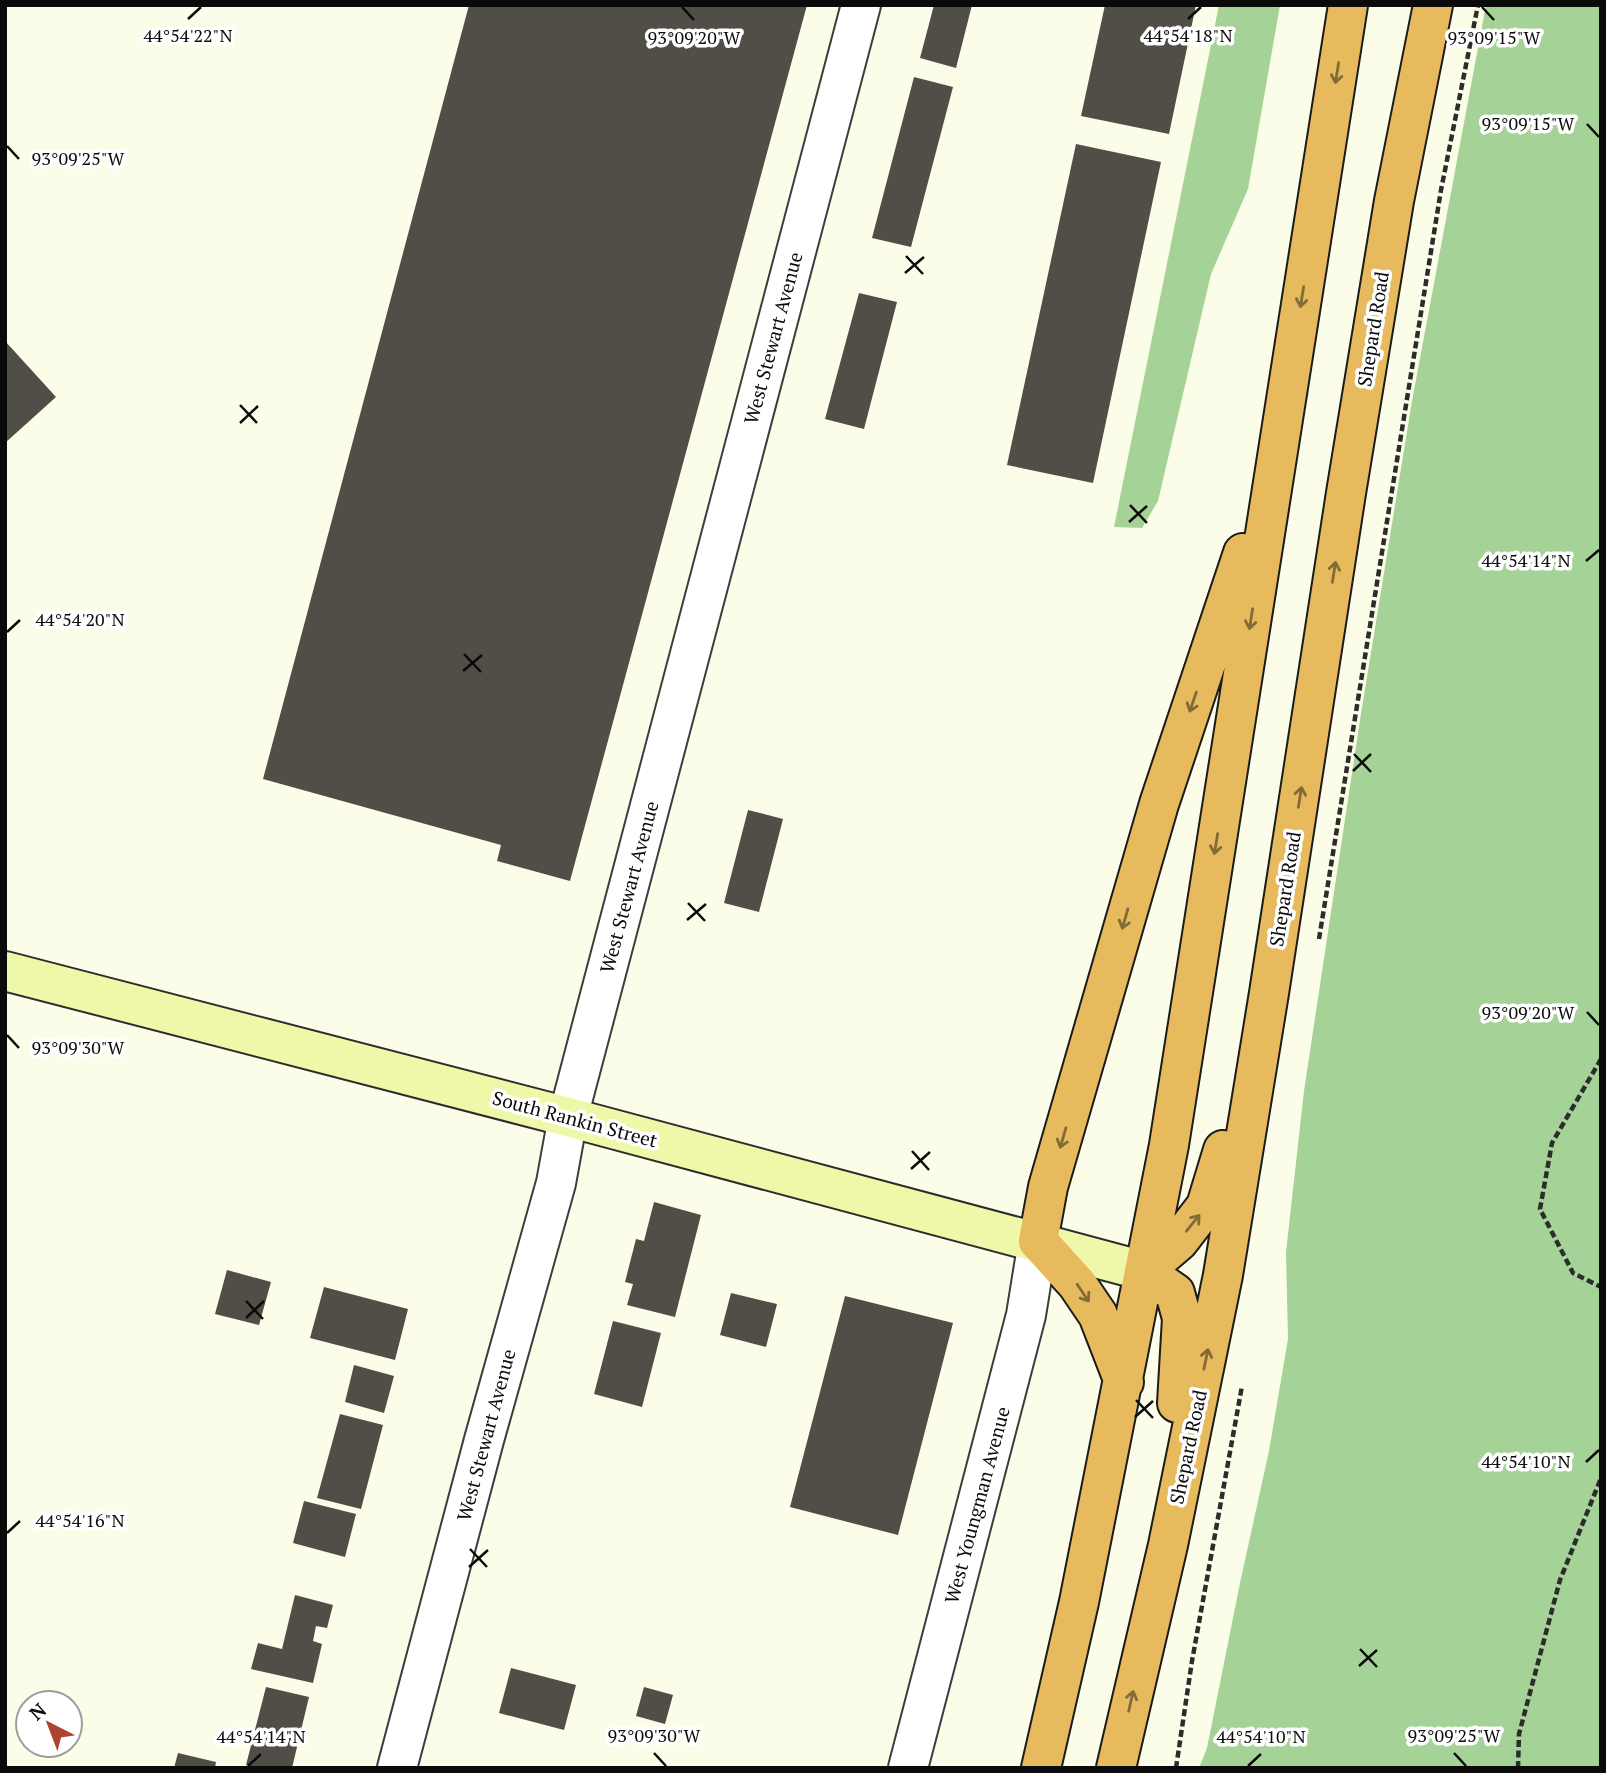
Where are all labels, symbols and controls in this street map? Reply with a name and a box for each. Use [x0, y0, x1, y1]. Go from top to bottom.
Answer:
text: 44°54'22"N [143, 23, 233, 47]
text: 44°54'18"N [1143, 23, 1233, 47]
text: 93°09'20"W [648, 25, 741, 49]
text: 93°09'15"W [1448, 25, 1541, 49]
one-way arrow [1330, 61, 1343, 84]
text: 93°09'15"W [1482, 111, 1575, 135]
text: 93°09'25"W [32, 146, 125, 170]
street label: West Stewart Avenue [738, 249, 807, 427]
street label: Shepard Road [1351, 269, 1394, 388]
one-way arrow [1295, 285, 1308, 308]
text: 44°54'14"N [1481, 548, 1571, 572]
one-way arrow [1328, 561, 1341, 584]
text: 44°54'20"N [35, 607, 125, 631]
one-way arrow [1244, 607, 1257, 630]
one-way arrow [1186, 691, 1199, 713]
one-way arrow [1293, 786, 1306, 809]
street label: West Stewart Avenue [594, 798, 663, 976]
street label: Shepard Road [1263, 829, 1306, 948]
one-way arrow [1209, 832, 1222, 855]
one-way arrow [1118, 908, 1131, 930]
text: 93°09'20"W [1482, 1000, 1575, 1024]
text: 93°09'30"W [32, 1035, 125, 1059]
street label: South Rankin Street [490, 1085, 660, 1153]
one-way arrow [1055, 1127, 1068, 1149]
one-way arrow [1185, 1214, 1200, 1233]
one-way arrow [1076, 1283, 1090, 1302]
street label: West Stewart Avenue [451, 1346, 520, 1524]
one-way arrow [1199, 1348, 1213, 1371]
street label: Shepard Road [1163, 1387, 1212, 1506]
street label: West Youngman Avenue [938, 1404, 1015, 1606]
text: 44°54'10"N [1481, 1449, 1571, 1473]
text: 44°54'16"N [35, 1508, 125, 1532]
north arrow [14, 1689, 84, 1759]
one-way arrow [1125, 1690, 1139, 1713]
text: N [24, 1696, 51, 1725]
text: 93°09'30"W [608, 1723, 701, 1747]
text: 93°09'25"W [1408, 1723, 1501, 1747]
text: 44°54'14"N [216, 1724, 306, 1748]
text: 44°54'10"N [1216, 1724, 1306, 1748]

